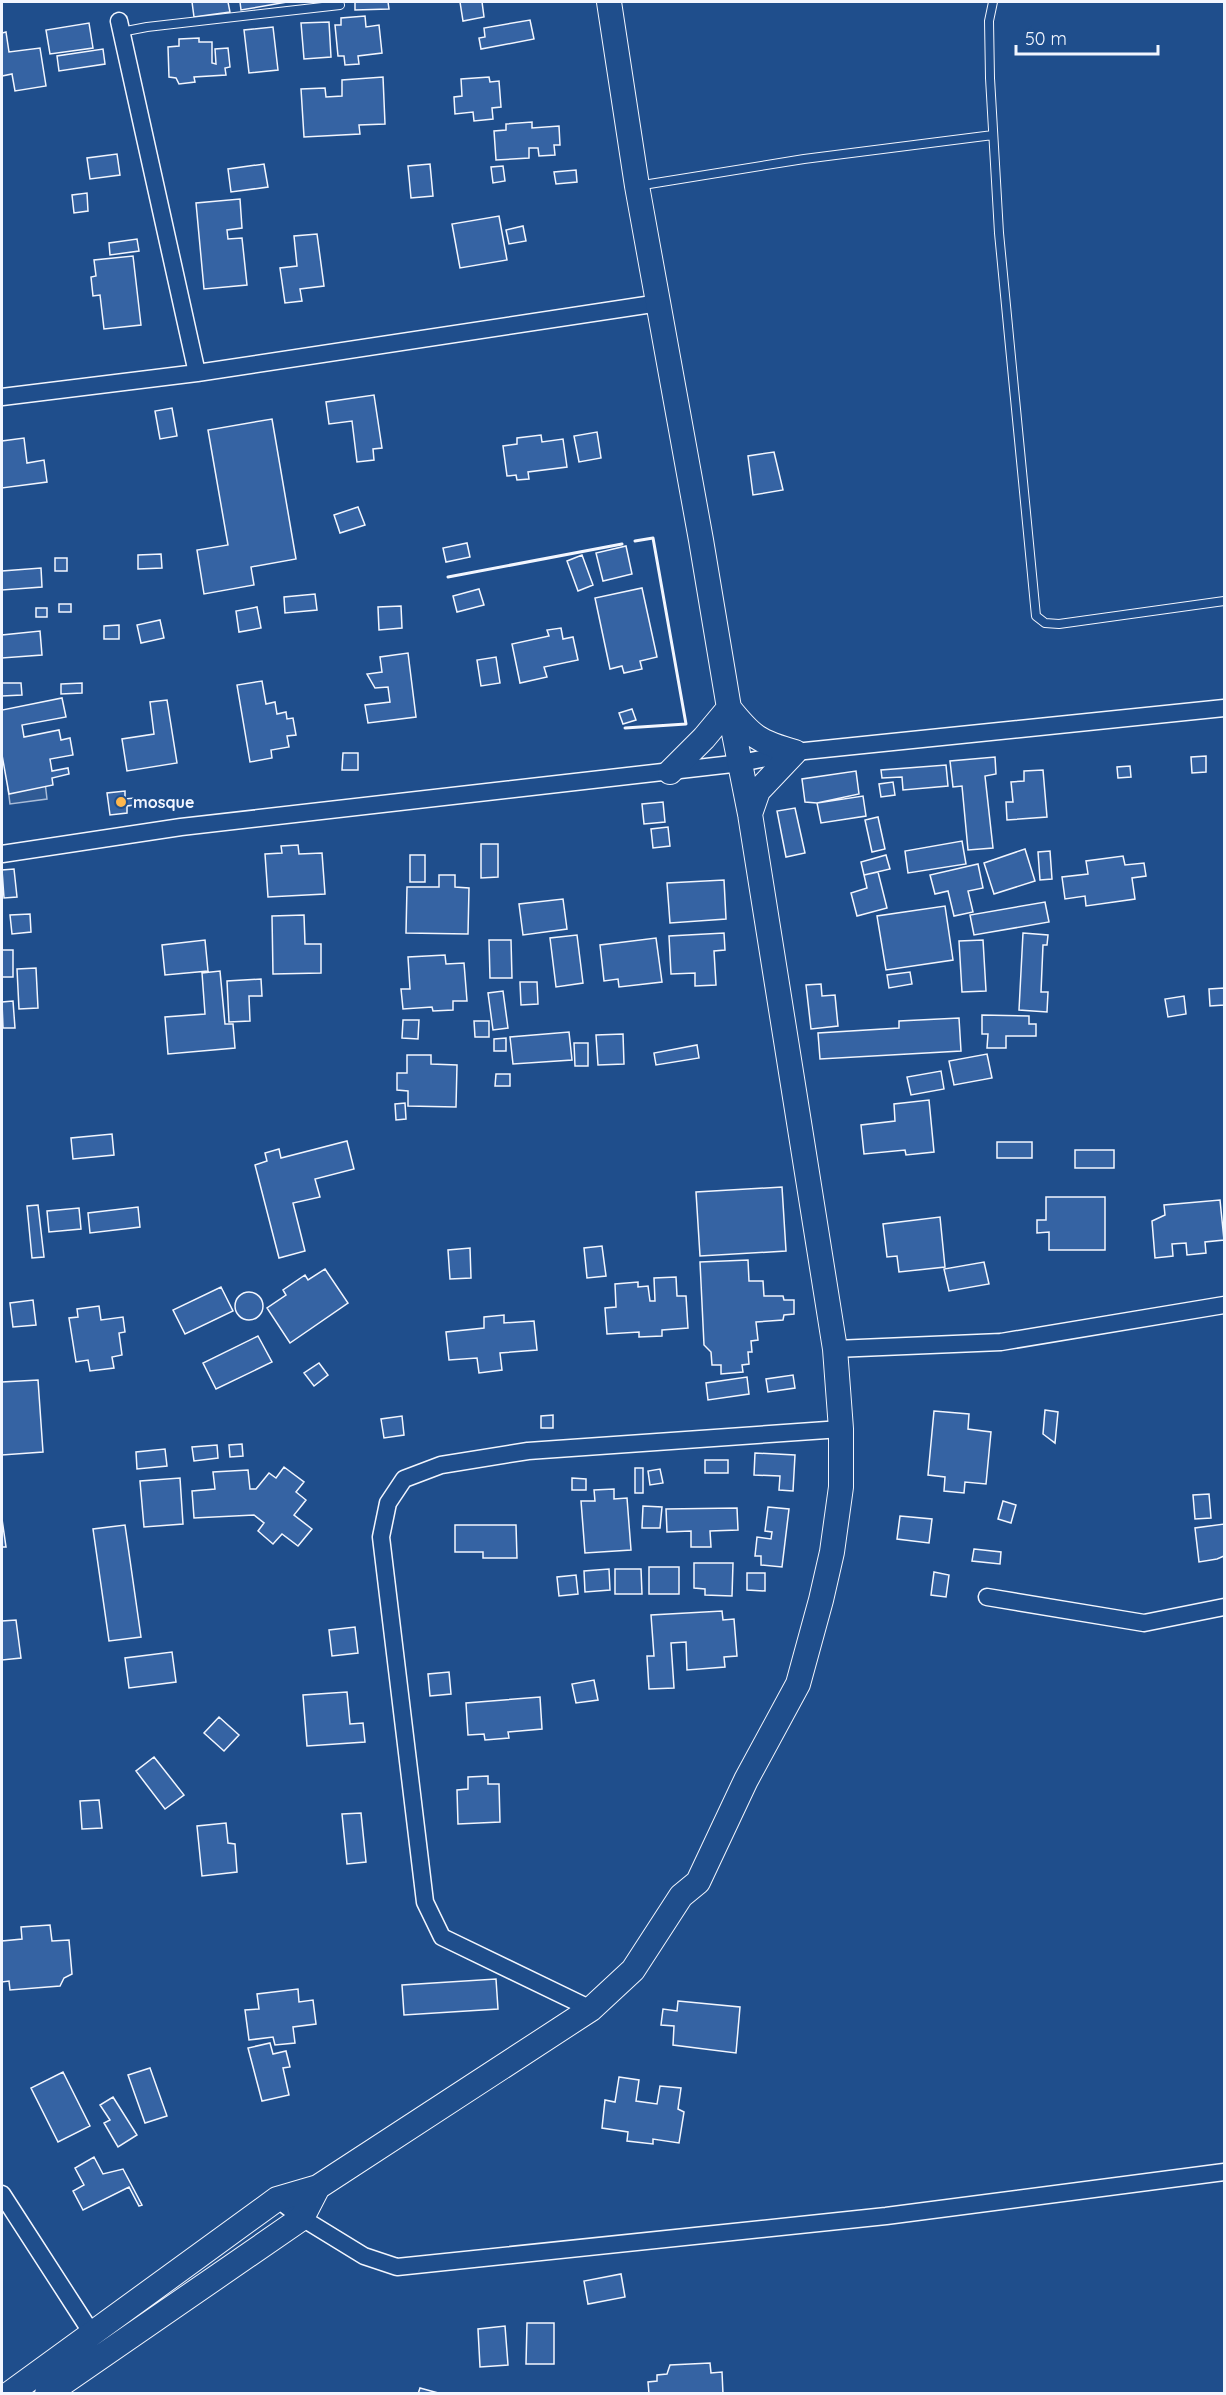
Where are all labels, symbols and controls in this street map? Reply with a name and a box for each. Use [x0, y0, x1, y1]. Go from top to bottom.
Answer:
scale bar [1016, 18, 1158, 56]
text: 50 m [1025, 27, 1067, 50]
place label: mosque [133, 792, 194, 812]
marker: mosque [114, 795, 128, 809]

